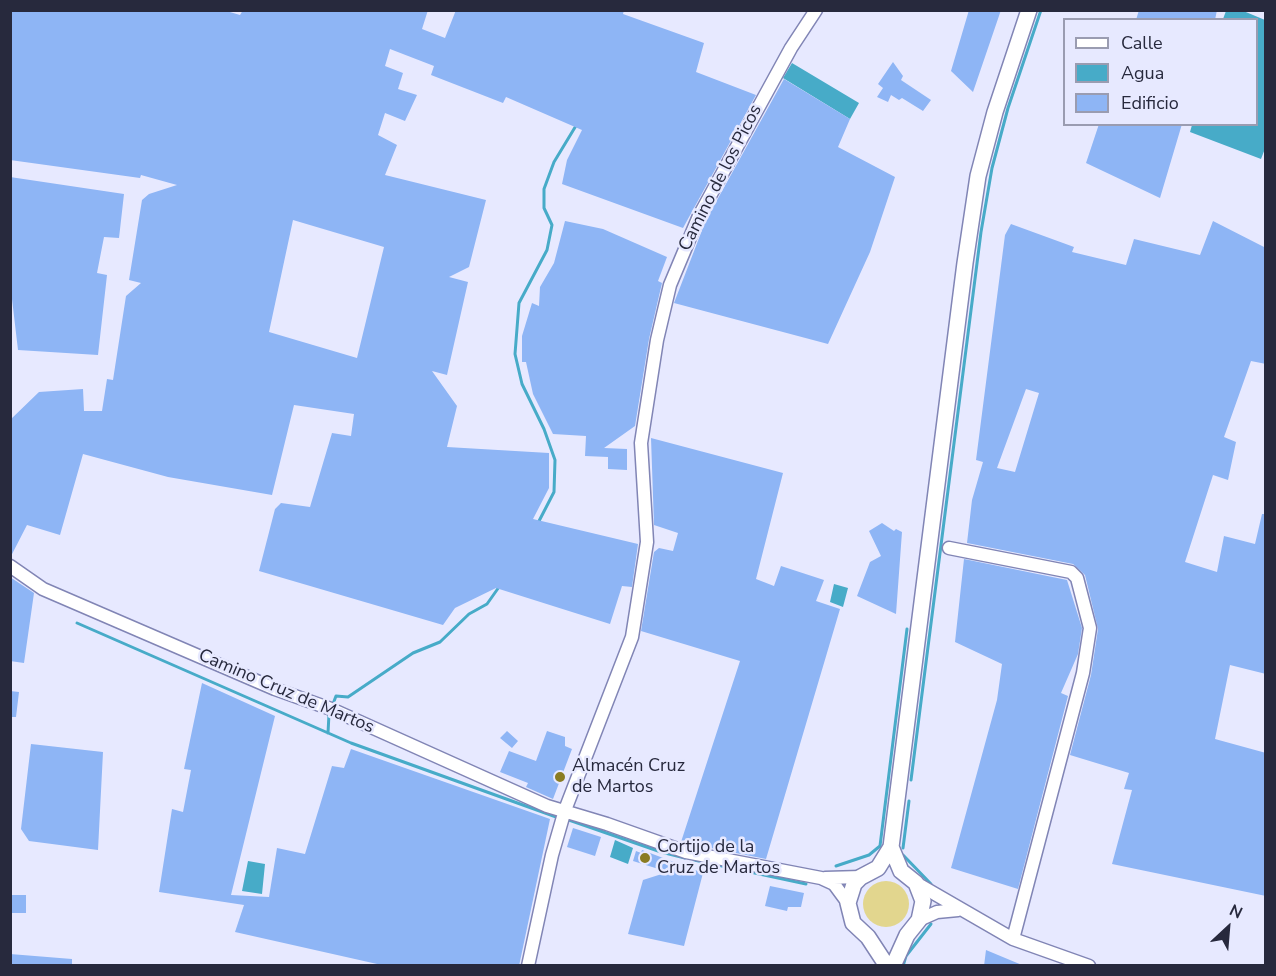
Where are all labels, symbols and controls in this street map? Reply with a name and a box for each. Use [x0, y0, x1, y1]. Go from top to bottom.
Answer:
legend [1063, 18, 1258, 126]
text: Calle [1121, 31, 1163, 55]
text: Agua [1121, 61, 1164, 85]
text: Edificio [1121, 91, 1179, 115]
street label: Camino de los Picos [675, 101, 767, 255]
street label: Camino Cruz de Martos [195, 645, 377, 739]
place label: Almacén Cruz de Martos [572, 756, 685, 798]
marker: Almacén Cruz de Martos [553, 770, 567, 784]
place label: Cortijo de la Cruz de Martos [657, 837, 780, 880]
marker: Cortijo de la Cruz de Martos [638, 851, 652, 865]
north arrow [1198, 898, 1258, 958]
text: N [1226, 899, 1246, 924]

